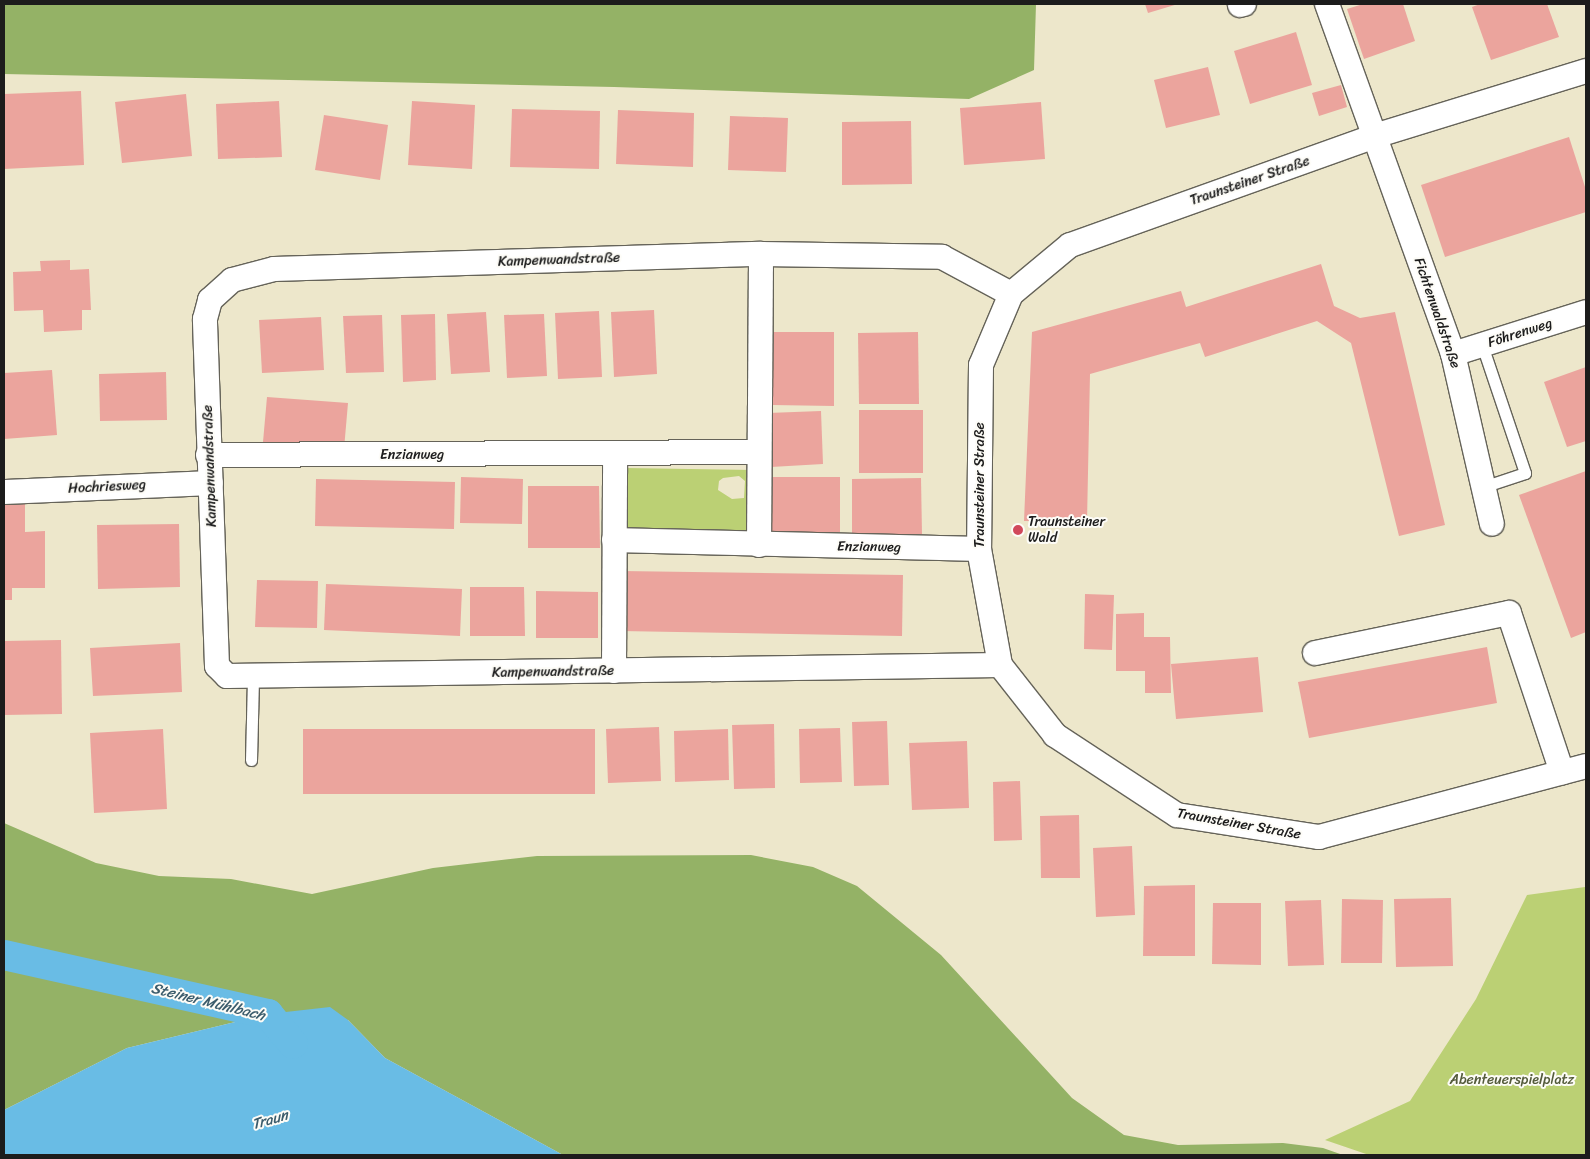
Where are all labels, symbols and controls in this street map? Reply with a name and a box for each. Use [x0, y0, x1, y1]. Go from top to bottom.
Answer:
street label: Traunsteiner Straße [1188, 153, 1312, 209]
street label: Kampenwandstraße [498, 249, 620, 271]
street label: Fichtenwaldstraße [1410, 255, 1464, 371]
street label: Föhrenweg [1486, 315, 1554, 351]
street label: Kampenwandstraße [199, 405, 221, 527]
street label: Traunsteiner Straße [972, 422, 988, 548]
street label: Enzianweg [380, 447, 444, 463]
street label: Hochriesweg [68, 477, 146, 497]
place label: Traunsteiner Wald [1028, 514, 1105, 546]
marker: Traunsteiner Wald [1012, 524, 1024, 536]
street label: Enzianweg [837, 538, 901, 556]
street label: Kampenwandstraße [492, 663, 614, 681]
street label: Traunsteiner Straße [1176, 805, 1302, 843]
water label: Steiner Mühlbach [149, 979, 267, 1025]
park label: Abenteuerspielplatz [1450, 1072, 1574, 1088]
water label: Traun [250, 1106, 290, 1134]

